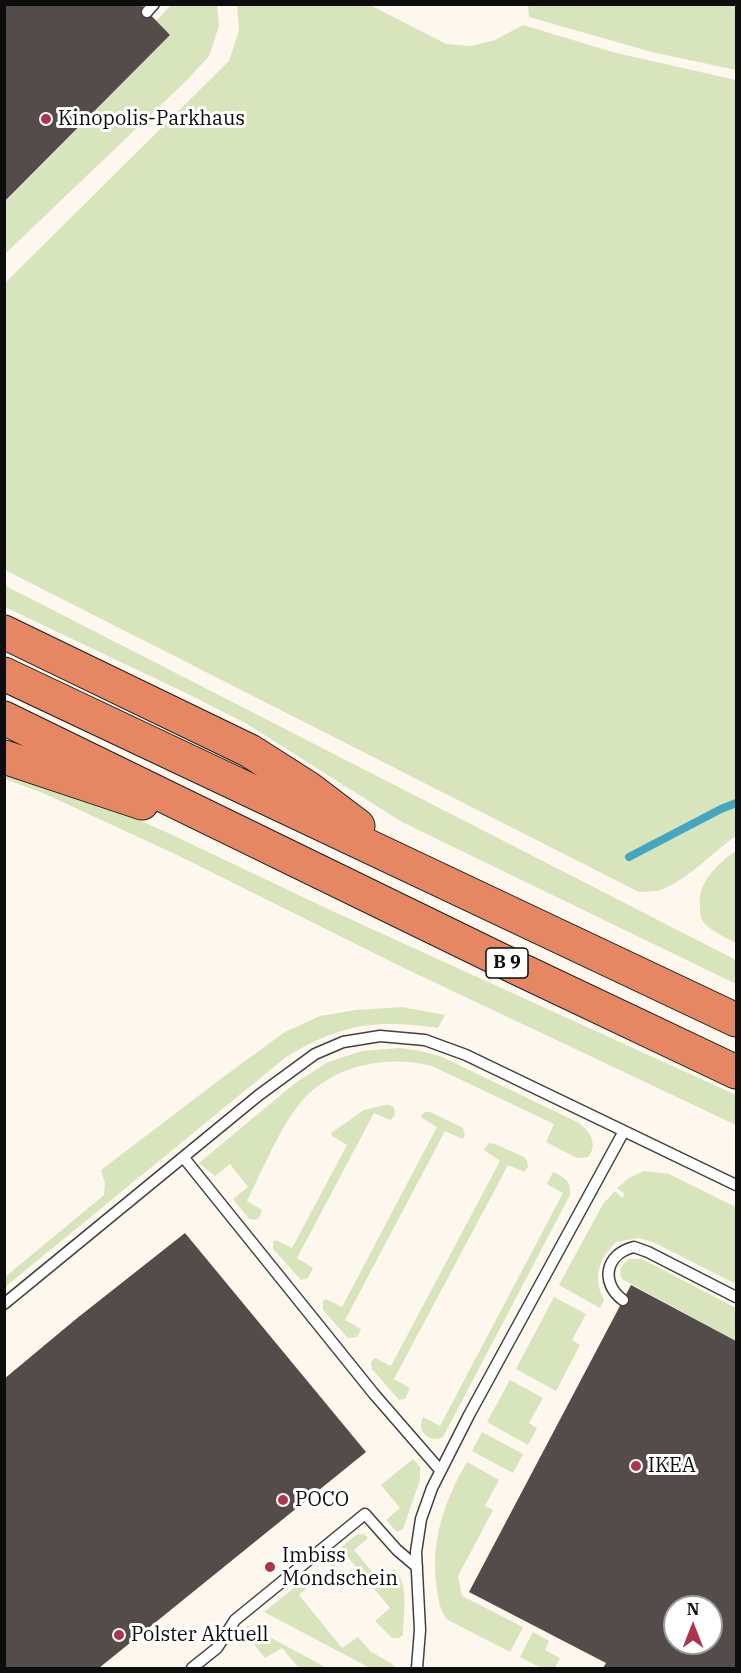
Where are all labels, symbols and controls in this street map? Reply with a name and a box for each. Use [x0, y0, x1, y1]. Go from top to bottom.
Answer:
place label: Kinopolis-Parkhaus [58, 107, 245, 131]
marker: Kinopolis-Parkhaus [39, 112, 53, 126]
road number: B 9 [486, 948, 528, 978]
place label: IKEA [648, 1454, 696, 1478]
marker: IKEA [629, 1459, 643, 1473]
place label: POCO [295, 1488, 349, 1512]
marker: POCO [276, 1493, 290, 1507]
place label: Imbiss Mondschein [282, 1544, 398, 1591]
marker: Imbiss Mondschein [263, 1560, 277, 1574]
north arrow [663, 1595, 723, 1655]
text: N [687, 1599, 699, 1619]
place label: Polster Aktuell [131, 1623, 268, 1647]
marker: Polster Aktuell [112, 1628, 126, 1642]

